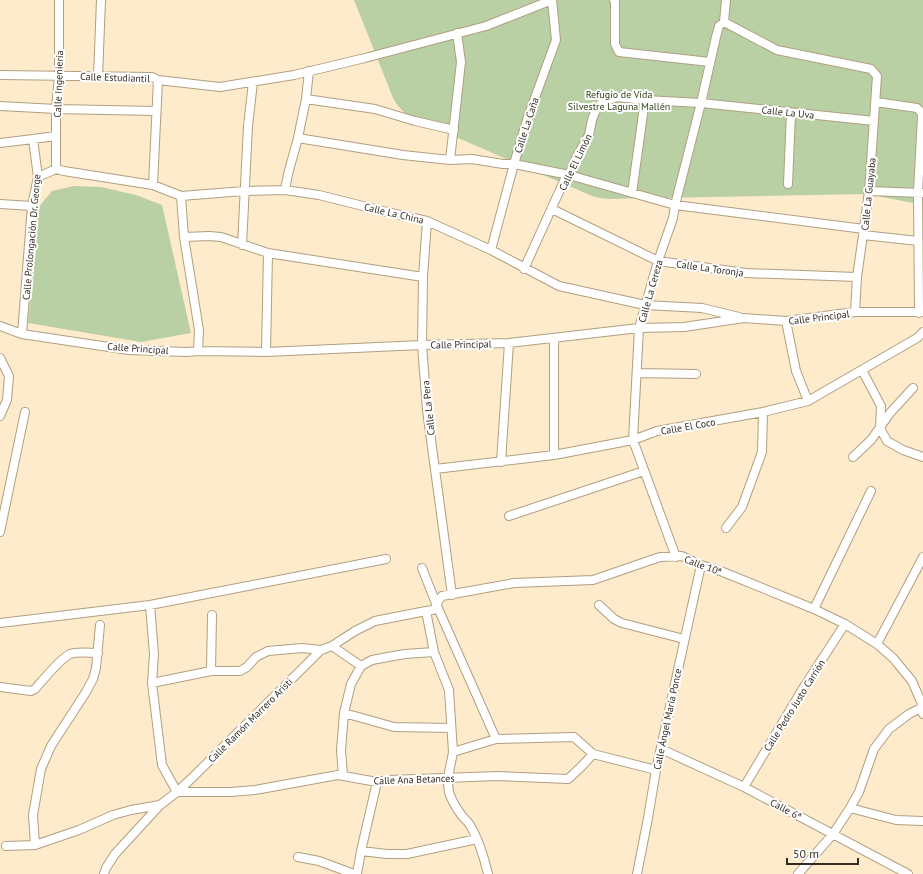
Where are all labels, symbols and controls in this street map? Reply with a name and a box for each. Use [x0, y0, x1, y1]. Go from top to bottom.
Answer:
street label: Calle Ingeniería [51, 50, 66, 118]
street label: Calle Estudiantil [80, 70, 150, 85]
park label: Refugio de Vida Silvestre Laguna Mallén [568, 88, 670, 113]
street label: Calle La Caña [511, 96, 542, 155]
street label: Calle La Uva [761, 103, 815, 122]
street label: Calle El Limón [556, 132, 595, 193]
street label: Calle La Guayaba [858, 157, 879, 231]
street label: Calle Prolongación Dr. George [20, 173, 43, 301]
street label: Calle La China [363, 200, 425, 227]
street label: Calle La Toronja [675, 257, 744, 280]
street label: Calle La Cereza [635, 258, 666, 324]
street label: Calle Principal [788, 307, 850, 328]
street label: Calle Principal [430, 337, 492, 352]
street label: Calle Principal [107, 340, 169, 357]
street label: Calle La Pera [419, 380, 438, 436]
street label: Calle El Coco [660, 415, 716, 438]
street label: Calle 10ª [682, 553, 723, 578]
street label: Calle Pedro Justo Carrión [761, 657, 828, 754]
street label: Calle Ángel María Ponce [650, 667, 685, 771]
street label: Calle Ramón Marrero Aristi [205, 675, 295, 765]
street label: Calle Ana Betances [373, 772, 455, 787]
street label: Calle 6ª [768, 796, 804, 823]
scale bar [787, 840, 858, 866]
text: 50 m [793, 846, 819, 861]

